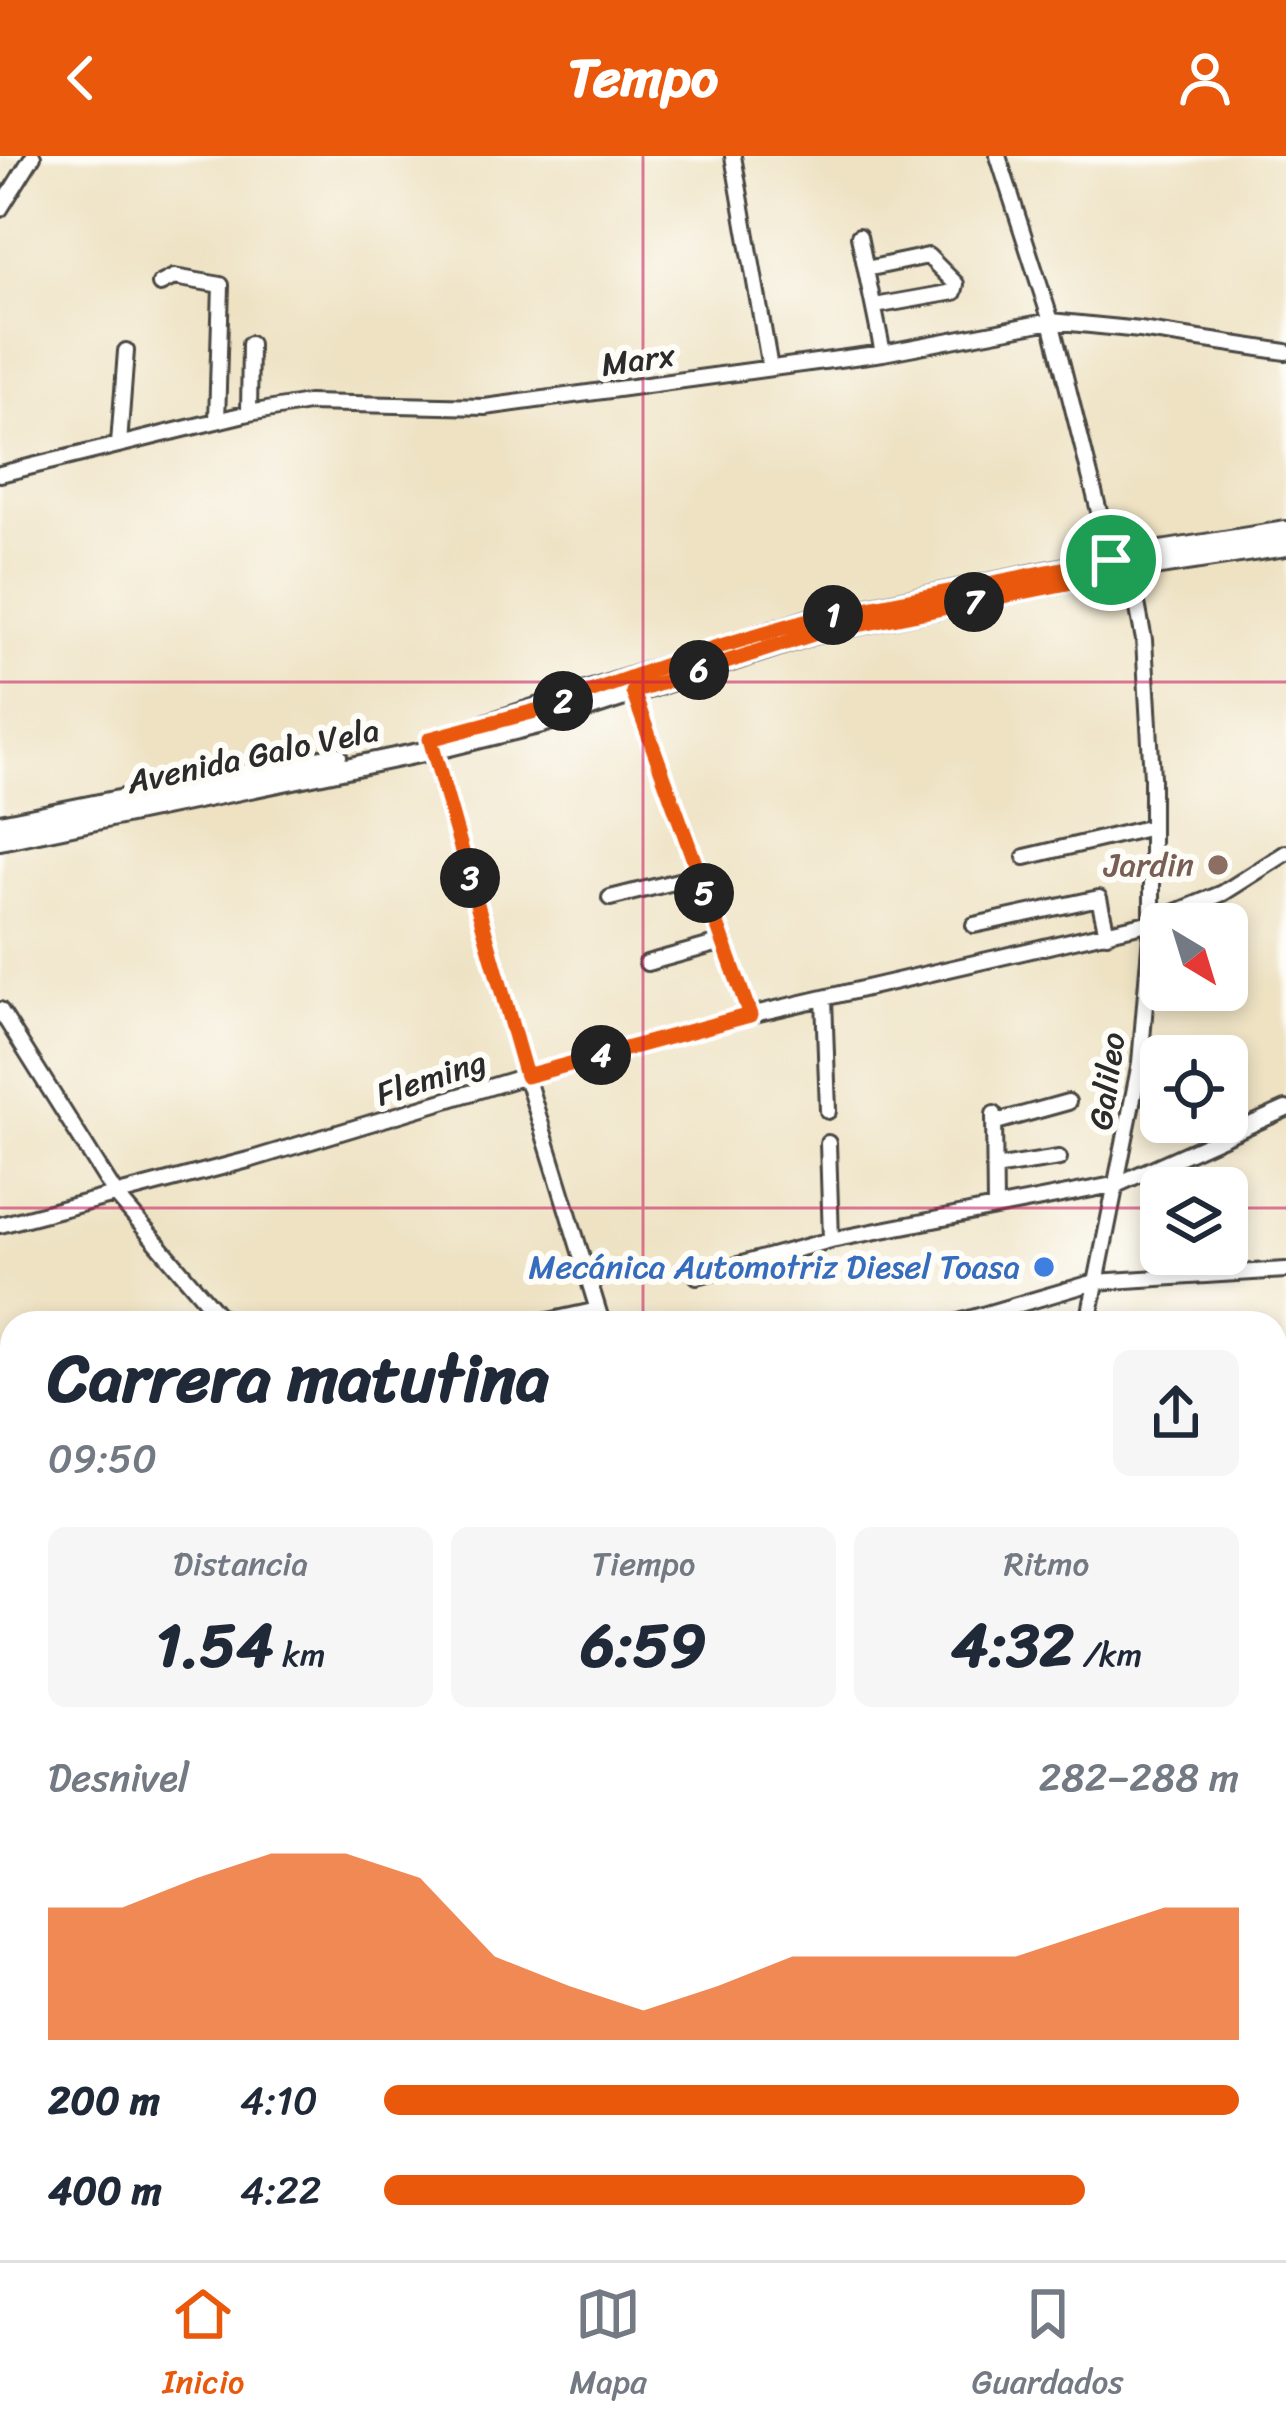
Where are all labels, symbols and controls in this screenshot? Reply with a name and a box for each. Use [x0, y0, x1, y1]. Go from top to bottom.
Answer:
text: Tempo [568, 30, 718, 126]
icon: back [48, 45, 114, 111]
icon: person [1172, 45, 1238, 111]
street label: Marx [597, 326, 680, 394]
pin [1060, 509, 1162, 611]
icon: arrive [1078, 527, 1144, 593]
pin: 7 [944, 572, 1004, 632]
text: 7 [965, 573, 983, 631]
pin: 1 [803, 585, 863, 645]
text: 1 [826, 586, 840, 644]
pin: 6 [669, 640, 729, 700]
text: 6 [690, 641, 708, 699]
pin: 2 [533, 671, 593, 731]
text: 2 [553, 672, 573, 730]
street label: Avenida Galo Vela [120, 701, 385, 811]
place label: Jardin [1103, 836, 1194, 894]
pin: 3 [440, 848, 500, 908]
text: 3 [461, 849, 479, 907]
marker: Jardin [1205, 852, 1231, 878]
pin: 5 [674, 863, 734, 923]
text: 5 [694, 864, 714, 922]
north arrow [1140, 903, 1248, 1011]
map controls [1140, 903, 1248, 1275]
pin: 4 [571, 1025, 631, 1085]
text: 4 [591, 1026, 611, 1084]
street label: Galileo [1071, 1029, 1143, 1133]
street label: Fleming [368, 1033, 494, 1123]
button: locate [1140, 1035, 1248, 1143]
button: layers [1140, 1167, 1248, 1275]
place label: Mecánica Automotriz Diesel Toasa [528, 1238, 1020, 1296]
marker: Mecánica Automotriz Diesel Toasa [1031, 1254, 1057, 1280]
text: Carrera matutina [48, 1320, 549, 1437]
button: share [1113, 1350, 1239, 1476]
text: 09:50 [48, 1424, 157, 1493]
text: Distancia [173, 1535, 308, 1593]
text: Tiempo [592, 1535, 695, 1593]
text: Ritmo [1004, 1535, 1089, 1593]
text: 1.54 [156, 1593, 274, 1699]
text: 6:59 [581, 1593, 706, 1699]
text: 4:32 [951, 1593, 1074, 1699]
text: km [274, 1626, 325, 1684]
text: /km [1074, 1626, 1142, 1684]
text: Desnivel [48, 1743, 189, 1812]
text: 282–288 m [1039, 1743, 1239, 1812]
text: 200 m [48, 2066, 160, 2135]
text: 4:10 [240, 2066, 318, 2135]
text: 400 m [48, 2156, 162, 2225]
text: 4:22 [240, 2156, 321, 2225]
tab: Inicio [163, 2281, 244, 2411]
tab: Mapa [569, 2281, 647, 2411]
tab: Guardados [972, 2281, 1124, 2411]

